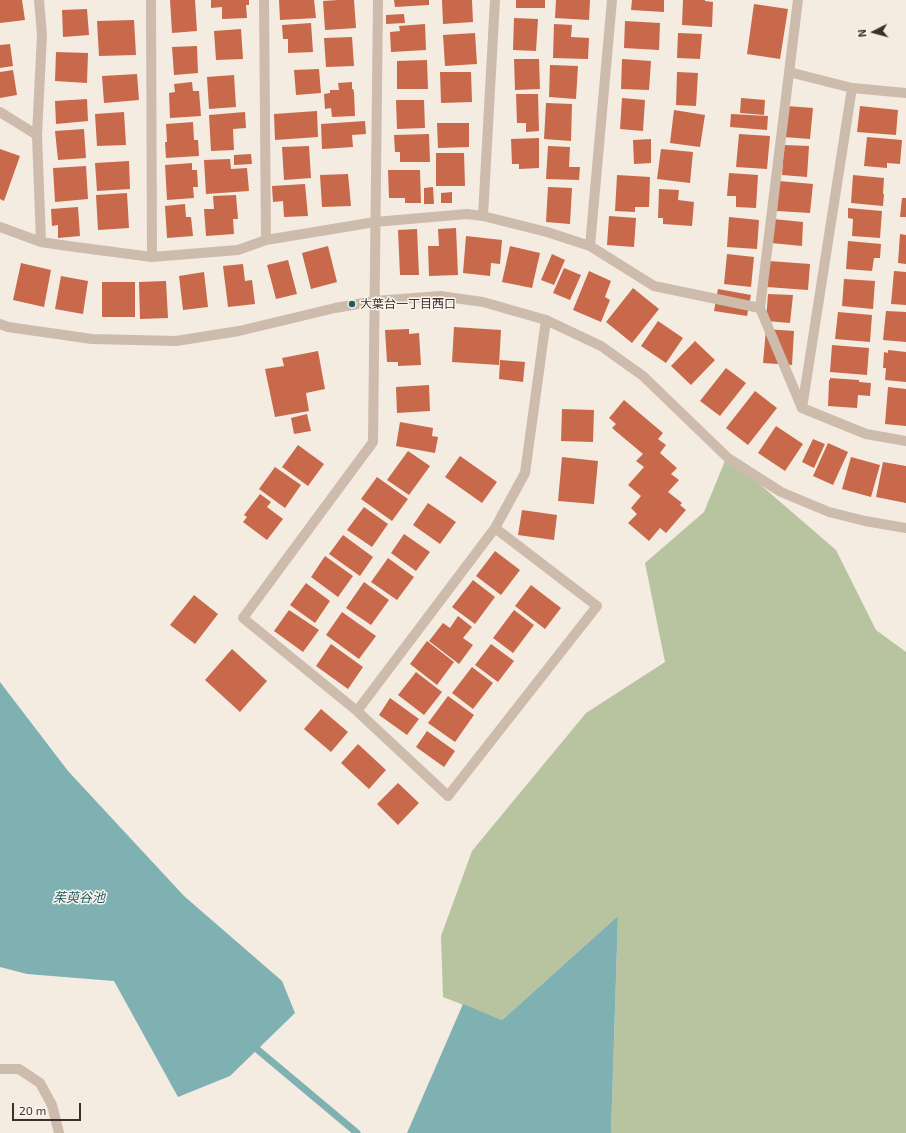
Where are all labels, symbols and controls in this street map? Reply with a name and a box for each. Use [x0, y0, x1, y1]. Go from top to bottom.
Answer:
north arrow [854, 12, 894, 52]
text: N [855, 29, 868, 38]
place label: 大葉台一丁目西口 [360, 297, 456, 311]
marker: 大葉台一丁目西口 [347, 299, 357, 309]
water label: 茱萸谷池 [53, 890, 105, 906]
scale bar [14, 1095, 83, 1121]
text: 20 m [19, 1103, 46, 1117]

